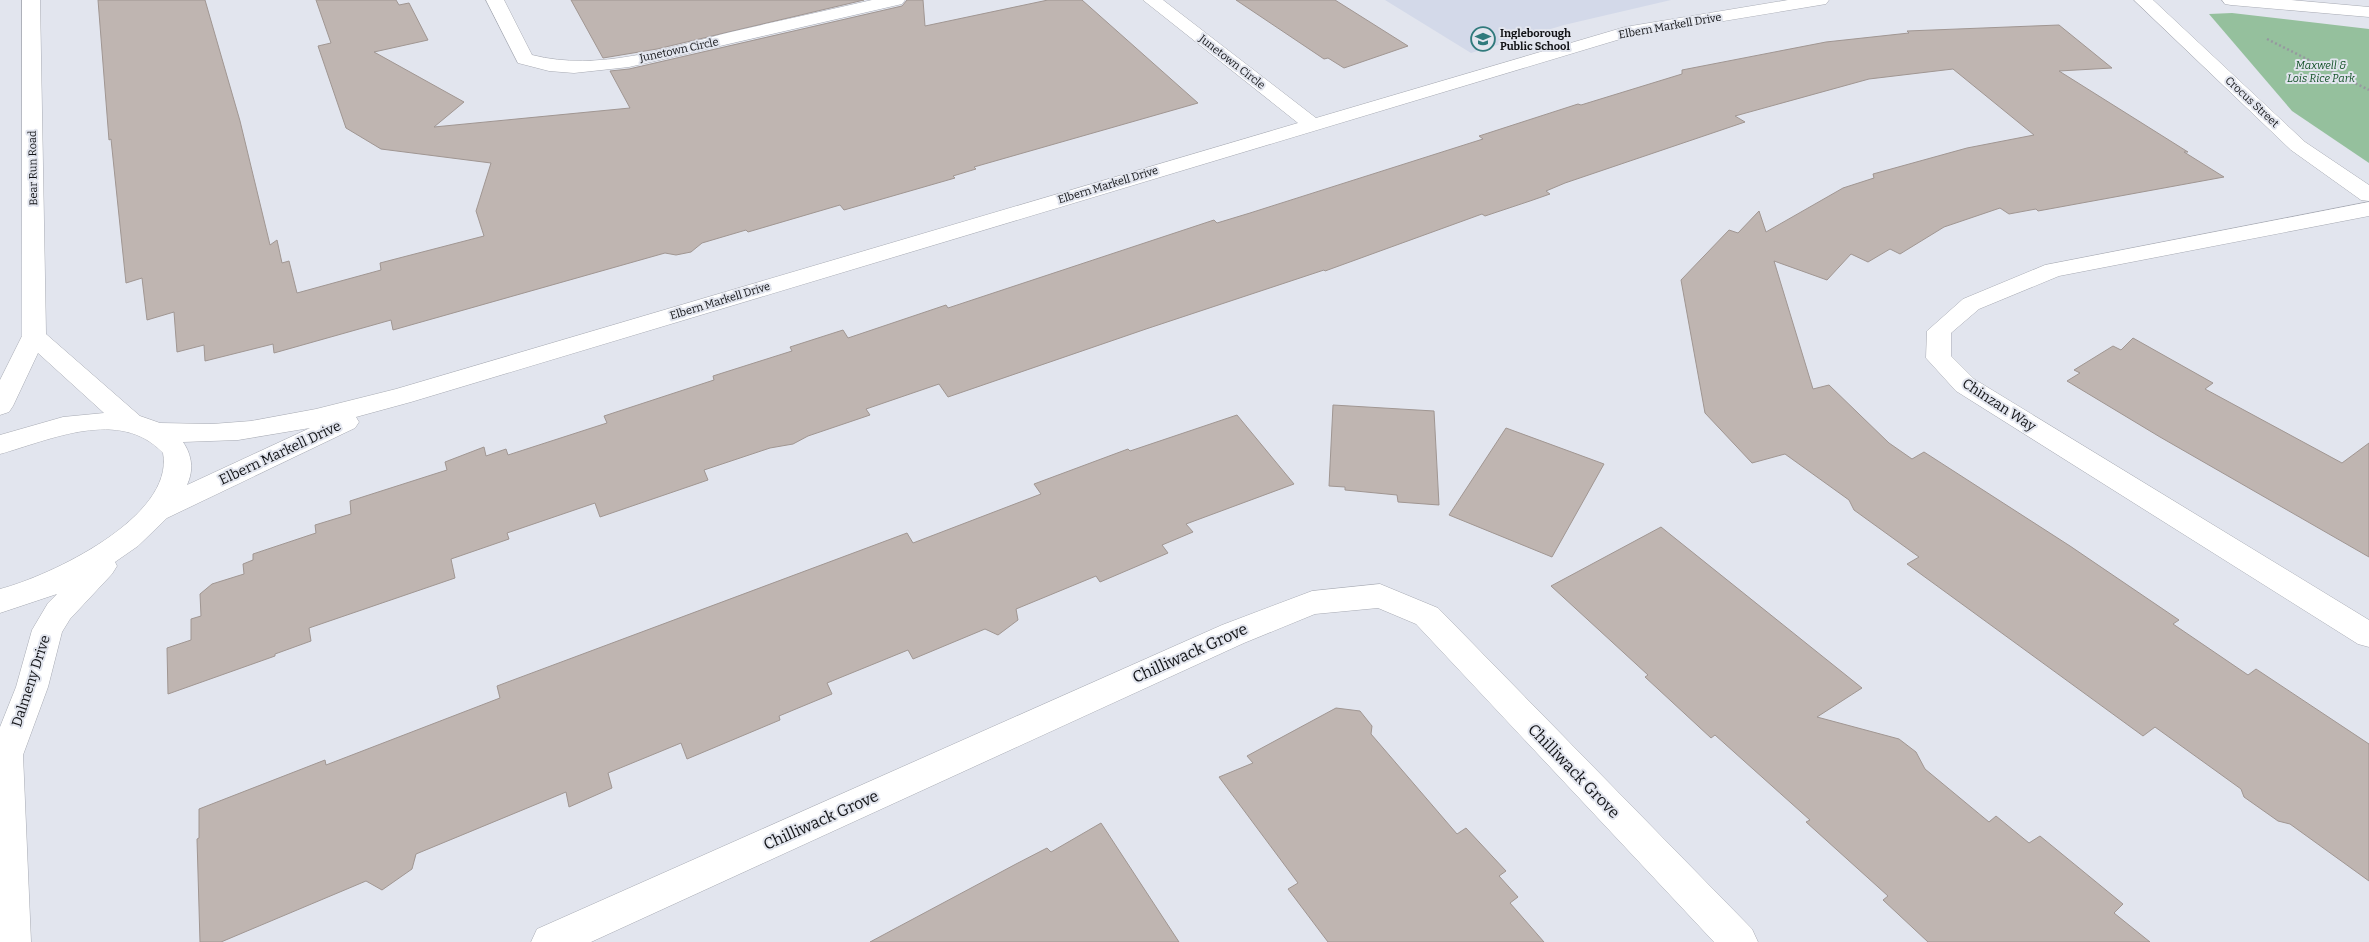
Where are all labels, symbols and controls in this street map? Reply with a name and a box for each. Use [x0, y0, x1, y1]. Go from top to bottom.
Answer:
street label: Elbern Markell Drive [1618, 11, 1722, 41]
school or university icon: Ingleborough Public School [1470, 26, 1496, 52]
place label: Ingleborough Public School [1500, 27, 1571, 53]
street label: Junetown Circle [1196, 32, 1268, 92]
street label: Junetown Circle [637, 35, 720, 65]
park label: Maxwell & Lois Rice Park [2287, 59, 2356, 85]
street label: Crocus Street [2223, 74, 2281, 130]
street label: Bear Run Road [26, 130, 40, 206]
street label: Elbern Markell Drive [1056, 164, 1160, 206]
street label: Elbern Markell Drive [668, 280, 772, 322]
street label: Chinzan Way [1959, 375, 2039, 435]
street label: Elbern Markell Drive [216, 417, 344, 489]
street label: Chilliwack Grove [1130, 619, 1250, 687]
street label: Dalmeny Drive [8, 633, 54, 729]
street label: Chilliwack Grove [1524, 720, 1624, 822]
street label: Chilliwack Grove [761, 786, 881, 854]

